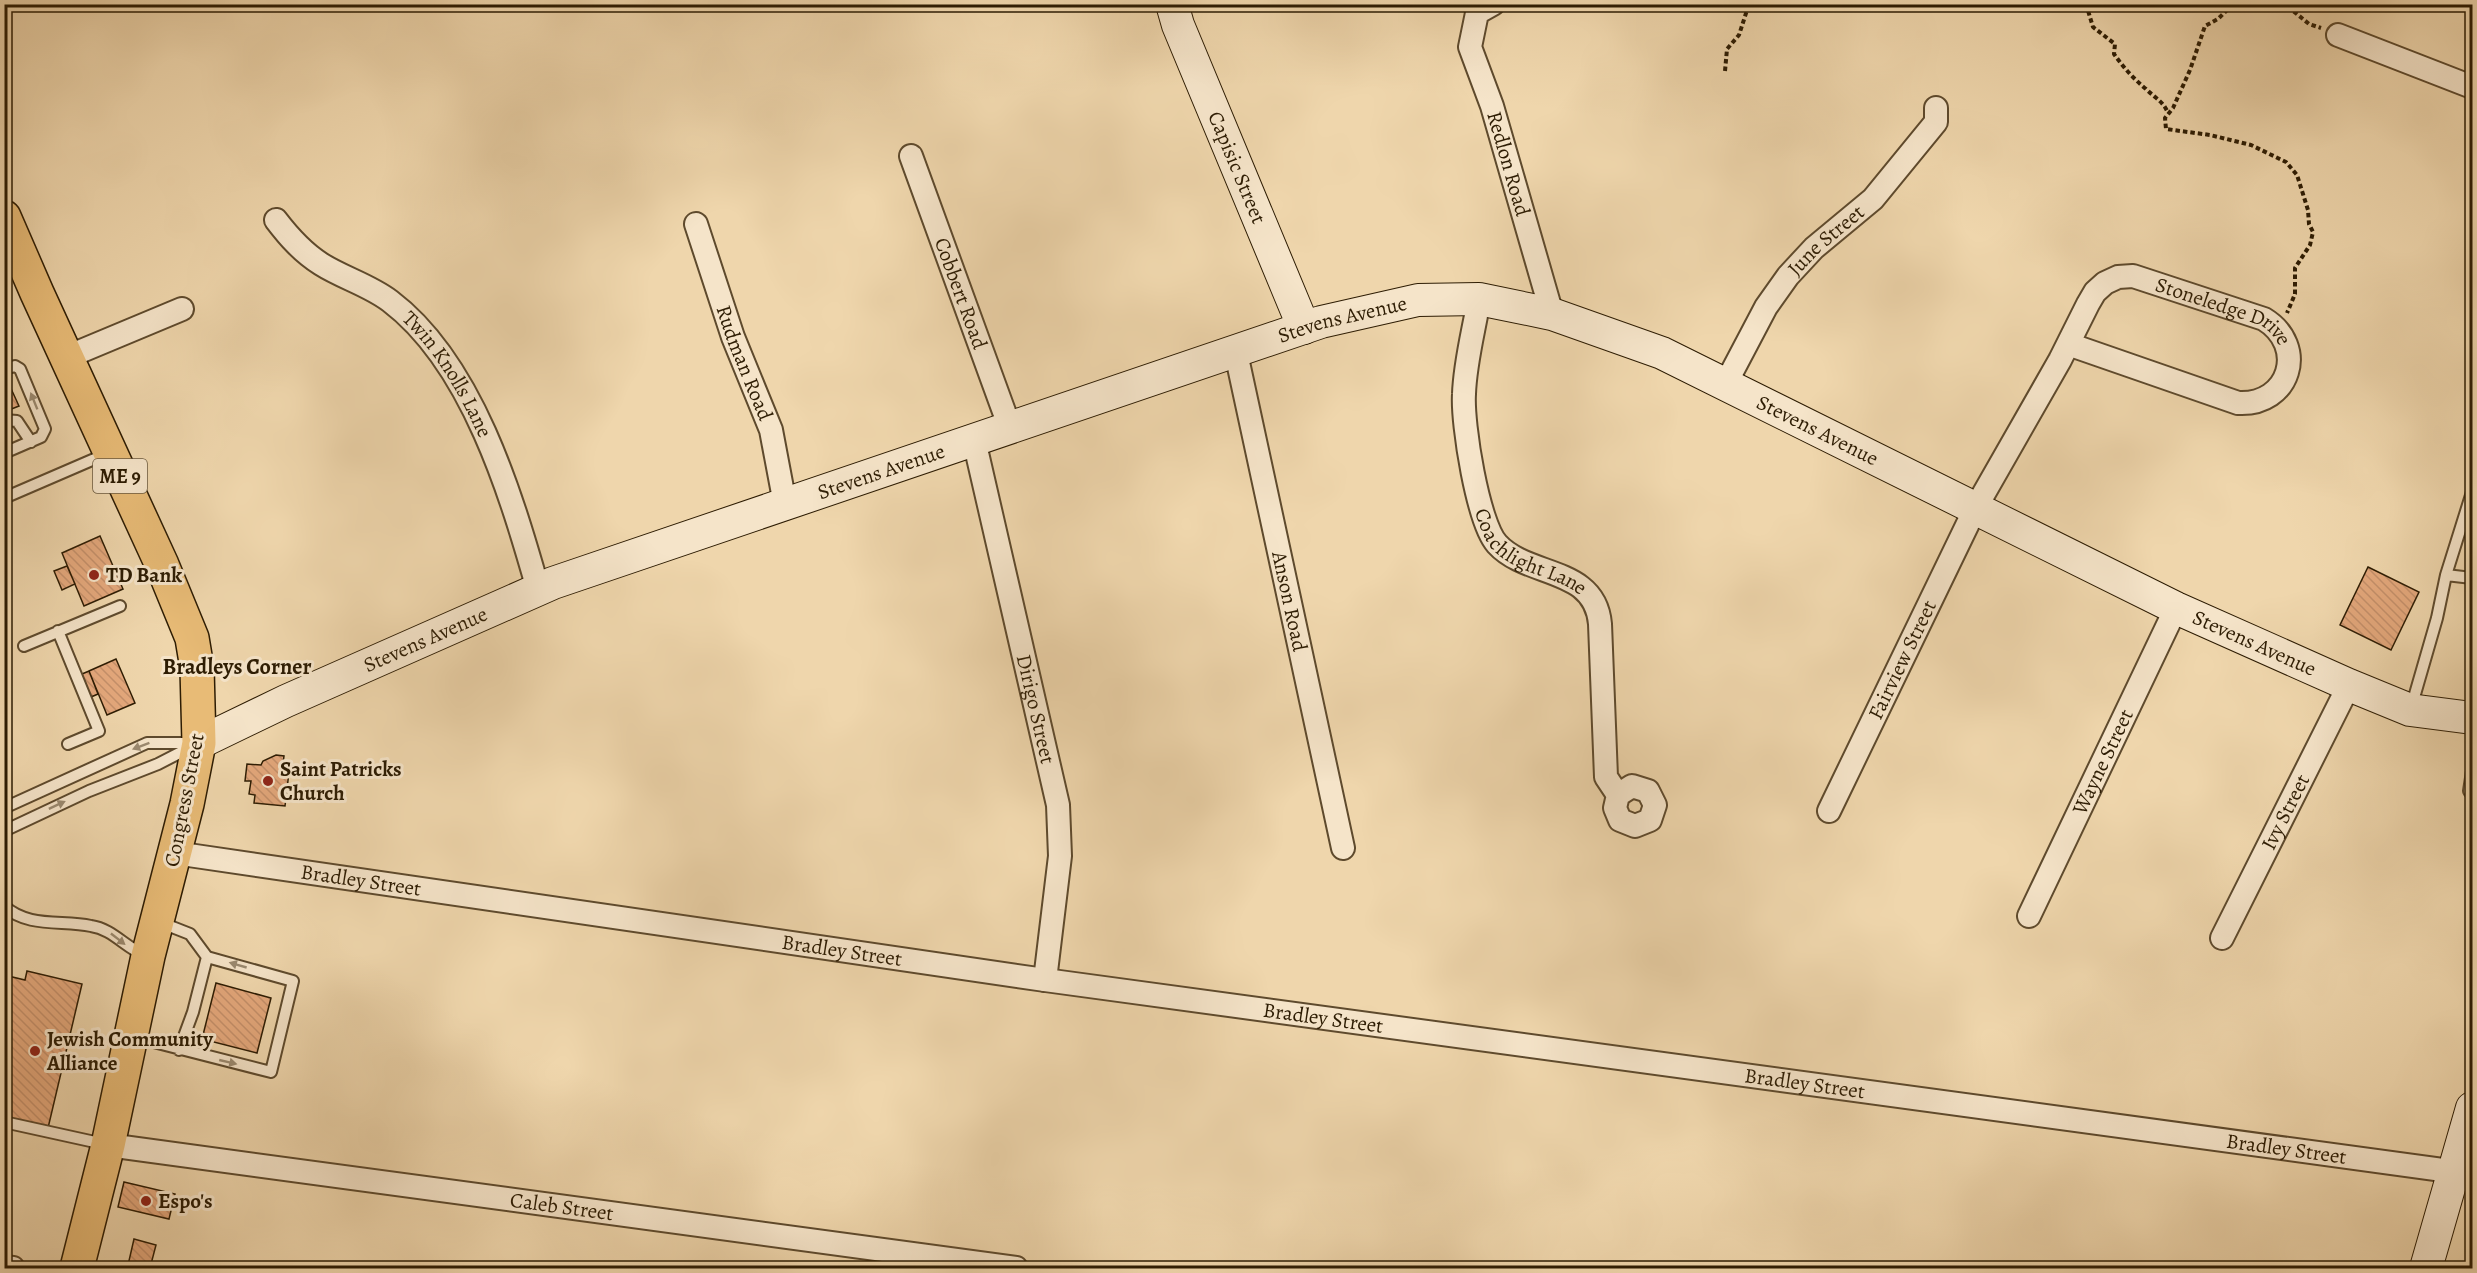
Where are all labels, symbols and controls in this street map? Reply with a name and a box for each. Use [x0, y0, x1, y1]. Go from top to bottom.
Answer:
street label: Capisic Street [1201, 107, 1273, 228]
street label: Redlon Road [1480, 108, 1537, 220]
street label: June Street [1781, 198, 1870, 282]
street label: Cobbert Road [928, 233, 994, 354]
street label: Stoneledge Drive [2152, 270, 2298, 350]
street label: Stevens Avenue [1274, 289, 1410, 350]
street label: Rudman Road [710, 302, 780, 425]
street label: Twin Knolls Lane [396, 305, 499, 442]
street label: Stevens Avenue [1752, 388, 1883, 472]
one-way arrow [28, 392, 38, 410]
street label: Stevens Avenue [814, 437, 948, 506]
road number: ME 9 [93, 459, 147, 493]
street label: Coachlight Lane [1468, 505, 1593, 601]
street label: Anson Road [1265, 548, 1314, 655]
place label: TD Bank [106, 561, 182, 589]
marker: TD Bank [87, 568, 101, 582]
street label: Fairview Street [1861, 595, 1943, 724]
street label: Stevens Avenue [359, 600, 492, 679]
street label: Stevens Avenue [2188, 603, 2321, 683]
street label: Dirigo Street [1010, 651, 1062, 767]
district label: Bradleys Corner [162, 652, 312, 682]
street label: Wayne Street [2065, 704, 2140, 820]
street label: Congress Street [157, 731, 211, 869]
one-way arrow [132, 742, 150, 752]
place label: Saint Patricks Church [280, 755, 402, 807]
street label: Ivy Street [2254, 769, 2316, 855]
marker: Saint Patricks Church [261, 774, 275, 788]
one-way arrow [49, 801, 66, 810]
street label: Bradley Street [299, 858, 423, 903]
street label: Bradley Street [780, 928, 904, 973]
one-way arrow [110, 933, 126, 946]
one-way arrow [229, 960, 247, 970]
street label: Bradley Street [1261, 996, 1385, 1040]
place label: Jewish Community Alliance [46, 1025, 214, 1077]
marker: Jewish Community Alliance [28, 1044, 42, 1058]
one-way arrow [219, 1058, 238, 1068]
street label: Bradley Street [1743, 1061, 1867, 1105]
street label: Bradley Street [2225, 1127, 2348, 1171]
street label: Caleb Street [508, 1186, 615, 1227]
place label: Espo's [158, 1187, 213, 1215]
marker: Espo's [139, 1194, 153, 1208]

